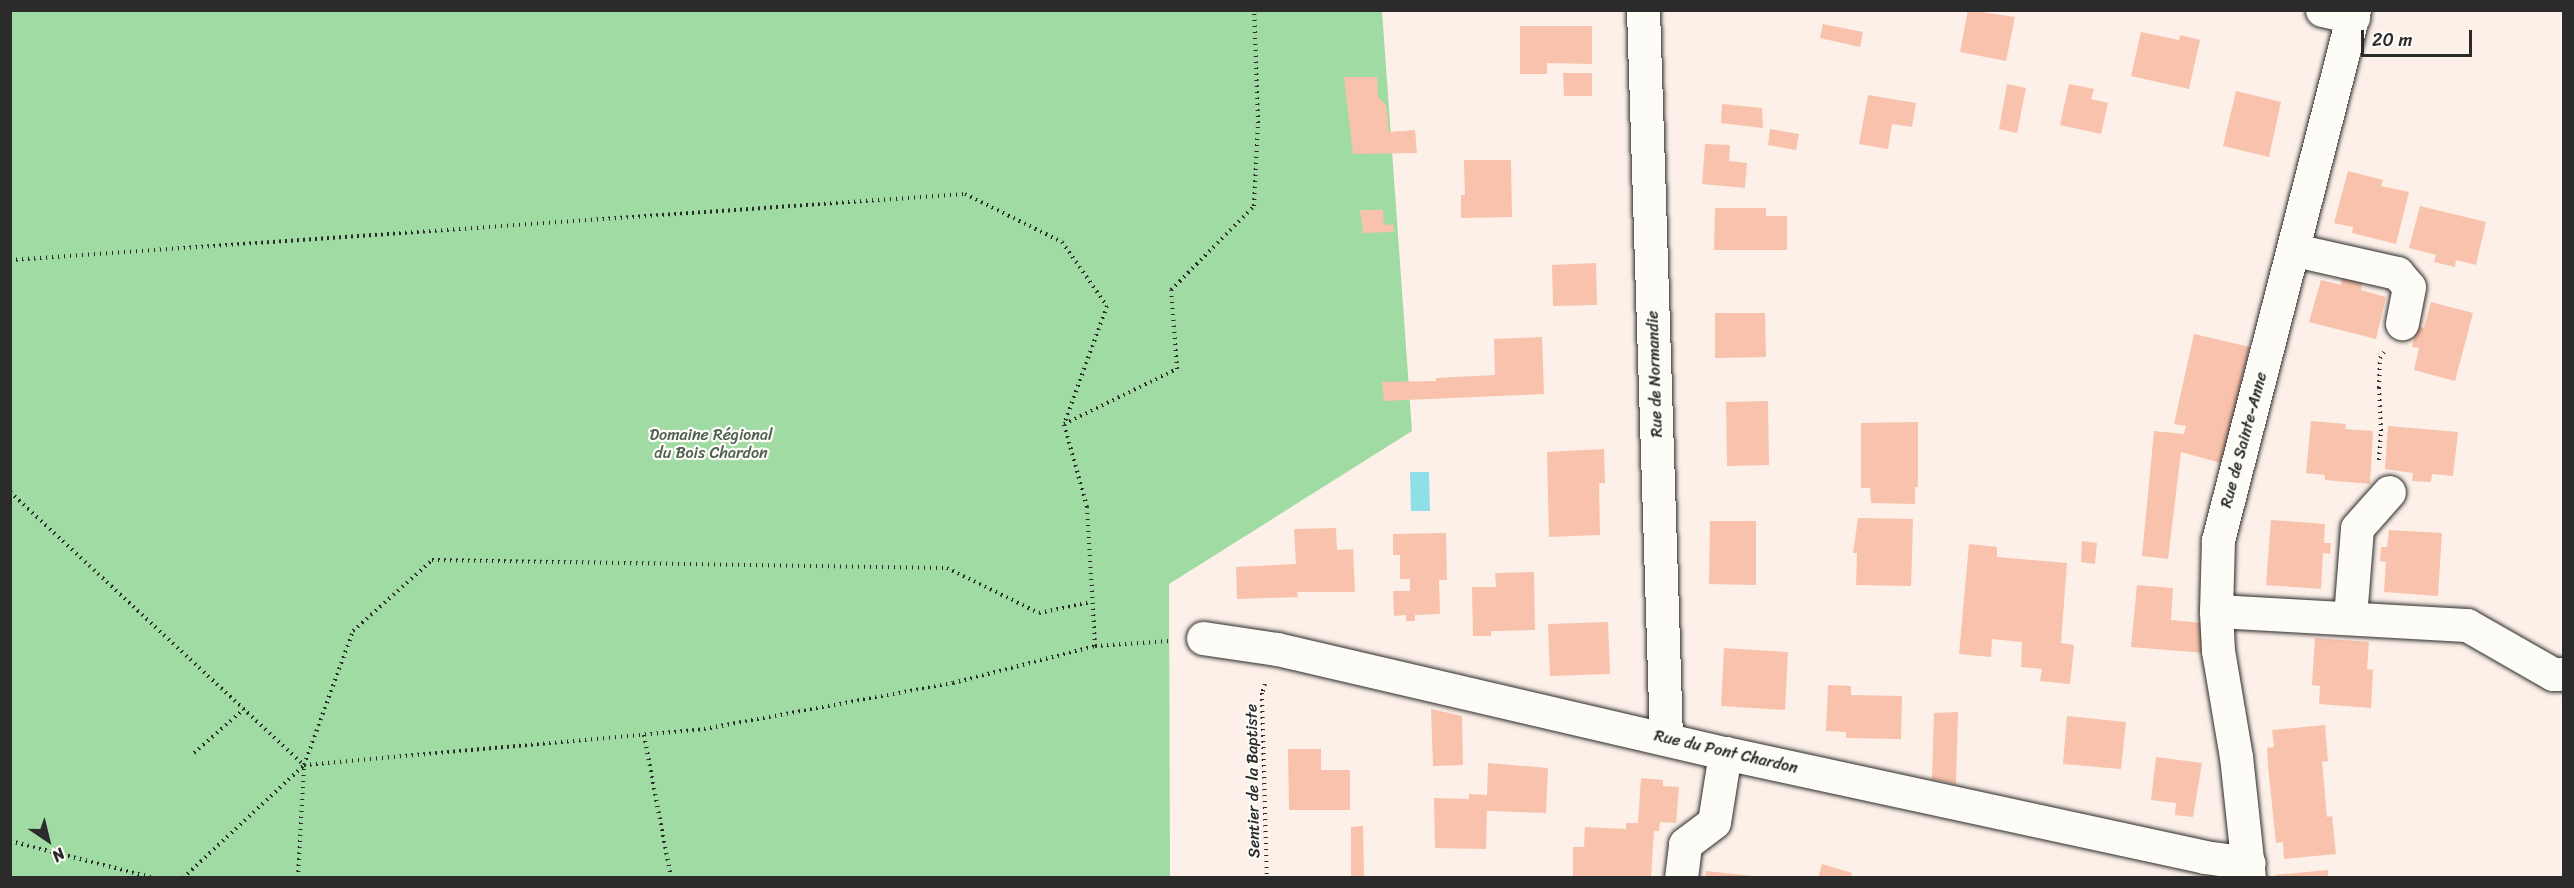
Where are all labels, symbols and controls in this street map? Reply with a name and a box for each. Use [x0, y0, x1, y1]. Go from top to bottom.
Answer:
scale bar [2364, 18, 2475, 56]
text: 20 m [2372, 24, 2412, 56]
street label: Rue de Normandie [1643, 310, 1667, 438]
street label: Rue de Sainte-Anne [2217, 370, 2271, 510]
park label: Domaine Régional du Bois Chardon [649, 425, 773, 463]
street label: Sentier de la Baptiste [1242, 704, 1264, 858]
street label: Rue du Pont Chardon [1652, 726, 1800, 778]
north arrow [18, 810, 78, 870]
text: N [46, 840, 71, 870]

